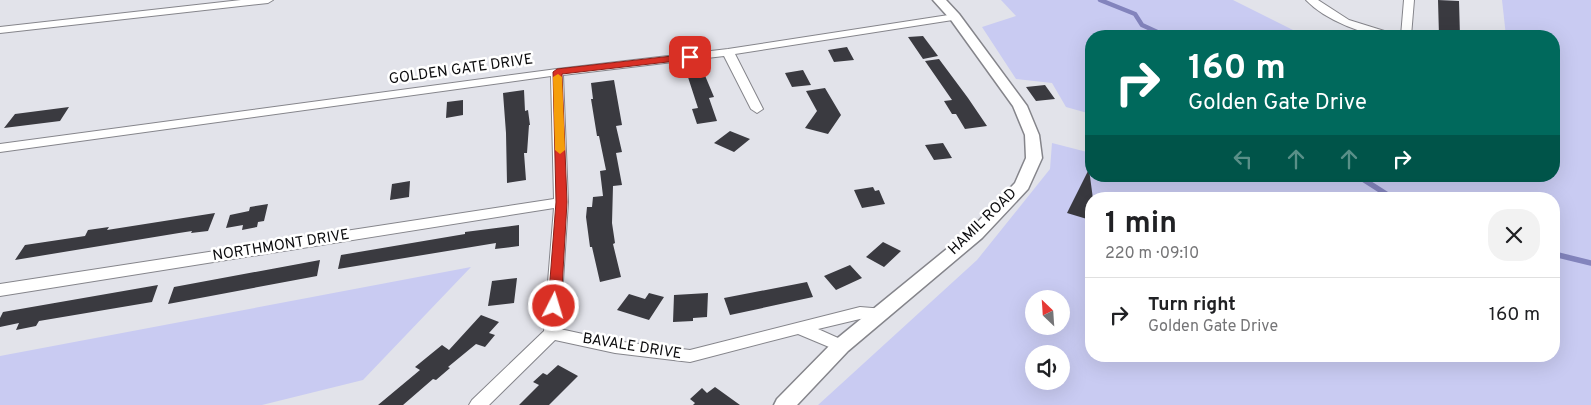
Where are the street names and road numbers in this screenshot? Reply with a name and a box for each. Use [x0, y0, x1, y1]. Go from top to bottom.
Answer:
street label: GOLDEN GATE DRIVE [388, 50, 534, 90]
street label: HAMIL ROAD [945, 185, 1021, 259]
street label: NORTHMONT DRIVE [211, 226, 351, 266]
street label: BAVALE DRIVE [581, 330, 683, 364]

